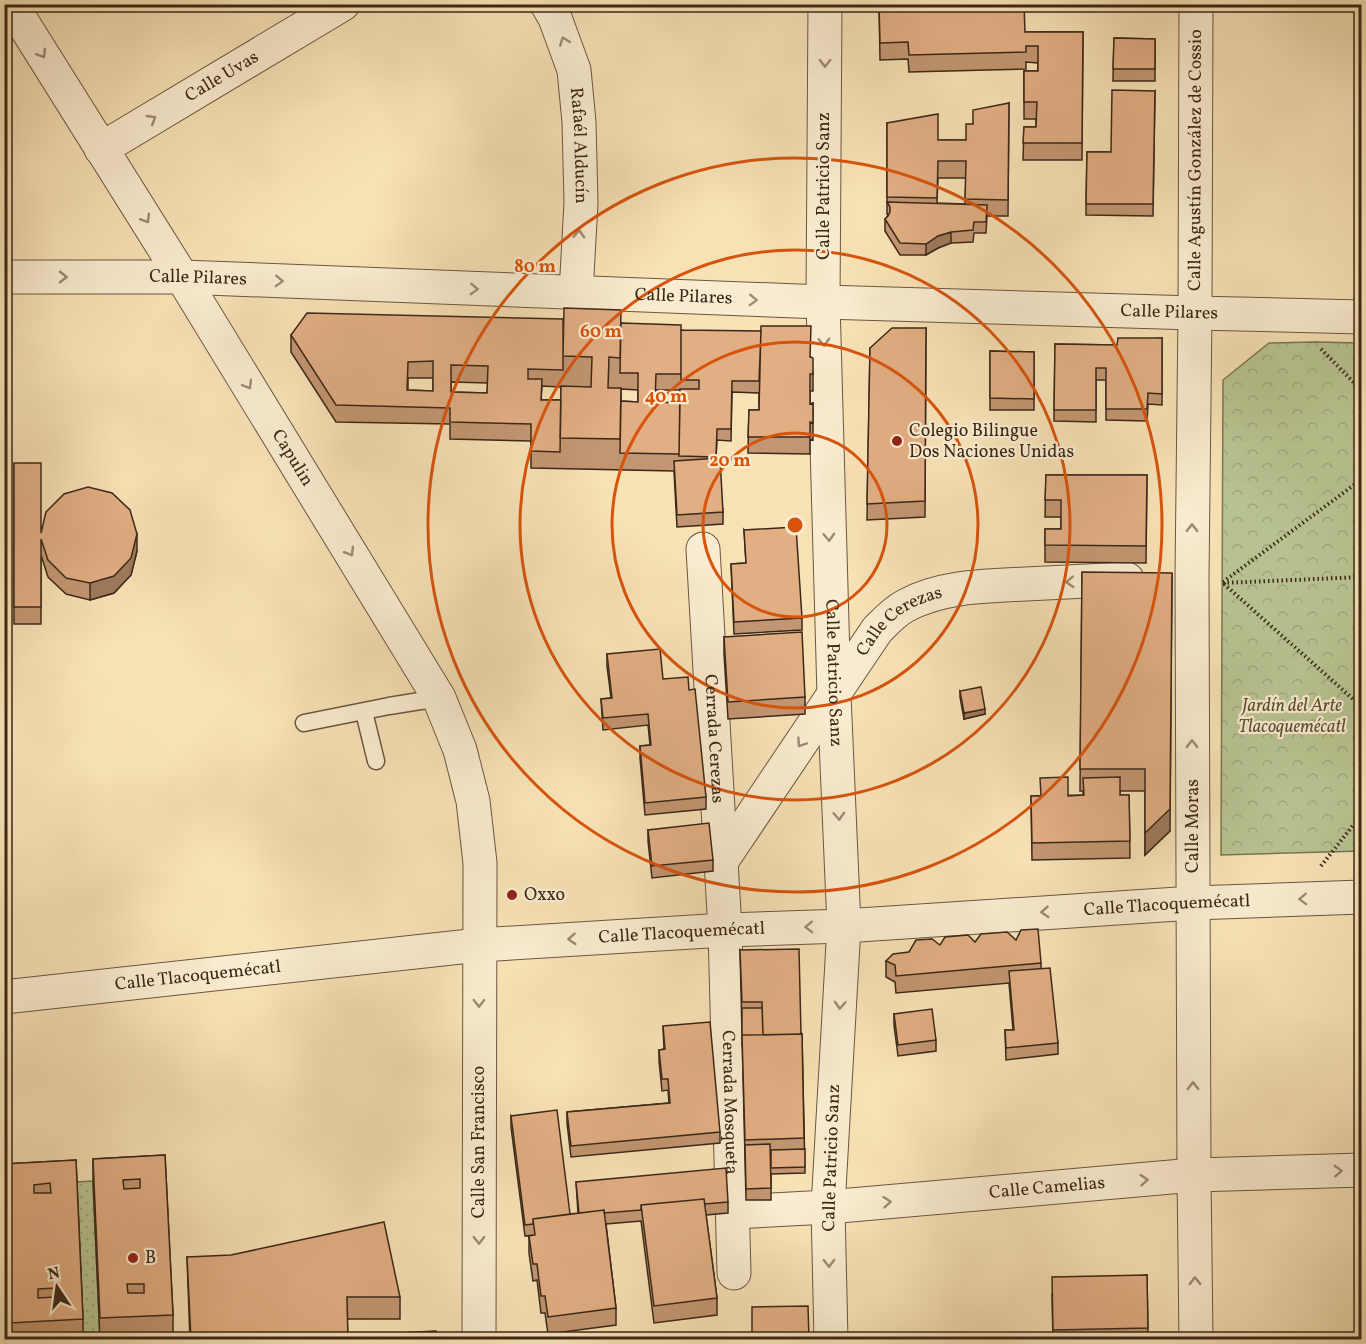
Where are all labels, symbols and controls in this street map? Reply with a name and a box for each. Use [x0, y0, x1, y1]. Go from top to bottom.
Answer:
street label: Calle Agustín González de Cossio [1183, 29, 1208, 291]
one-way arrow [558, 37, 571, 47]
street label: Calle Uvas [180, 45, 264, 108]
one-way arrow [35, 47, 46, 58]
one-way arrow [819, 58, 831, 67]
street label: Rafaél Alducín [563, 86, 594, 204]
street label: Calle Patricio Sanz [812, 112, 837, 260]
one-way arrow [146, 114, 156, 126]
one-way arrow [138, 213, 150, 223]
one-way arrow [573, 230, 586, 239]
text: 80 m [514, 255, 556, 280]
street label: Calle Pilares [149, 264, 247, 292]
one-way arrow [58, 271, 67, 283]
one-way arrow [274, 274, 283, 287]
one-way arrow [469, 282, 478, 295]
street label: Calle Pilares [634, 282, 733, 311]
one-way arrow [748, 293, 757, 306]
street label: Calle Pilares [1120, 298, 1219, 326]
text: 60 m [580, 320, 622, 345]
one-way arrow [817, 337, 830, 346]
one-way arrow [240, 379, 252, 389]
text: 40 m [645, 385, 687, 410]
place label: Colegio Bilingue Dos Naciones Unidas [909, 419, 1074, 465]
street label: Capulin [265, 425, 320, 491]
marker: Colegio Bilingue Dos Naciones Unidas [890, 434, 904, 448]
text: 20 m [709, 449, 751, 474]
centre of rings [785, 515, 805, 535]
one-way arrow [1186, 524, 1198, 533]
one-way arrow [823, 532, 835, 541]
one-way arrow [342, 546, 354, 556]
one-way arrow [1066, 575, 1075, 588]
street label: Calle Cerezas [850, 580, 945, 661]
street label: Calle Patricio Sanz [819, 599, 849, 747]
street label: Cerrada Cerezas [698, 673, 730, 804]
park label: Jardín del Arte Tlacoquemécatl [1238, 694, 1346, 740]
one-way arrow [797, 737, 808, 748]
one-way arrow [1186, 740, 1198, 749]
street label: Calle Moras [1181, 779, 1206, 873]
one-way arrow [833, 812, 846, 821]
place label: Oxxo [524, 883, 565, 908]
marker: Oxxo [505, 888, 519, 902]
street label: Calle Tlacoquemécatl [1083, 888, 1251, 923]
one-way arrow [1299, 893, 1308, 905]
one-way arrow [1041, 906, 1050, 919]
street label: Calle Tlacoquemécatl [598, 916, 765, 950]
one-way arrow [804, 920, 813, 933]
one-way arrow [568, 932, 577, 945]
street label: Calle Tlacoquemécatl [114, 954, 282, 997]
one-way arrow [473, 999, 485, 1008]
one-way arrow [833, 1000, 846, 1009]
street label: Cerrada Mosqueta [715, 1030, 744, 1175]
street label: Calle San Francisco [467, 1066, 492, 1218]
one-way arrow [1187, 1082, 1199, 1091]
street label: Calle Patricio Sanz [817, 1084, 847, 1232]
one-way arrow [1334, 1165, 1343, 1177]
street label: Calle Camelias [988, 1170, 1106, 1205]
one-way arrow [1139, 1173, 1148, 1186]
one-way arrow [882, 1196, 891, 1209]
one-way arrow [473, 1236, 485, 1245]
place label: B [145, 1246, 156, 1271]
marker: B [126, 1251, 140, 1265]
north arrow [27, 1257, 87, 1317]
one-way arrow [823, 1258, 836, 1267]
text: N [46, 1262, 63, 1286]
one-way arrow [1189, 1277, 1201, 1286]

